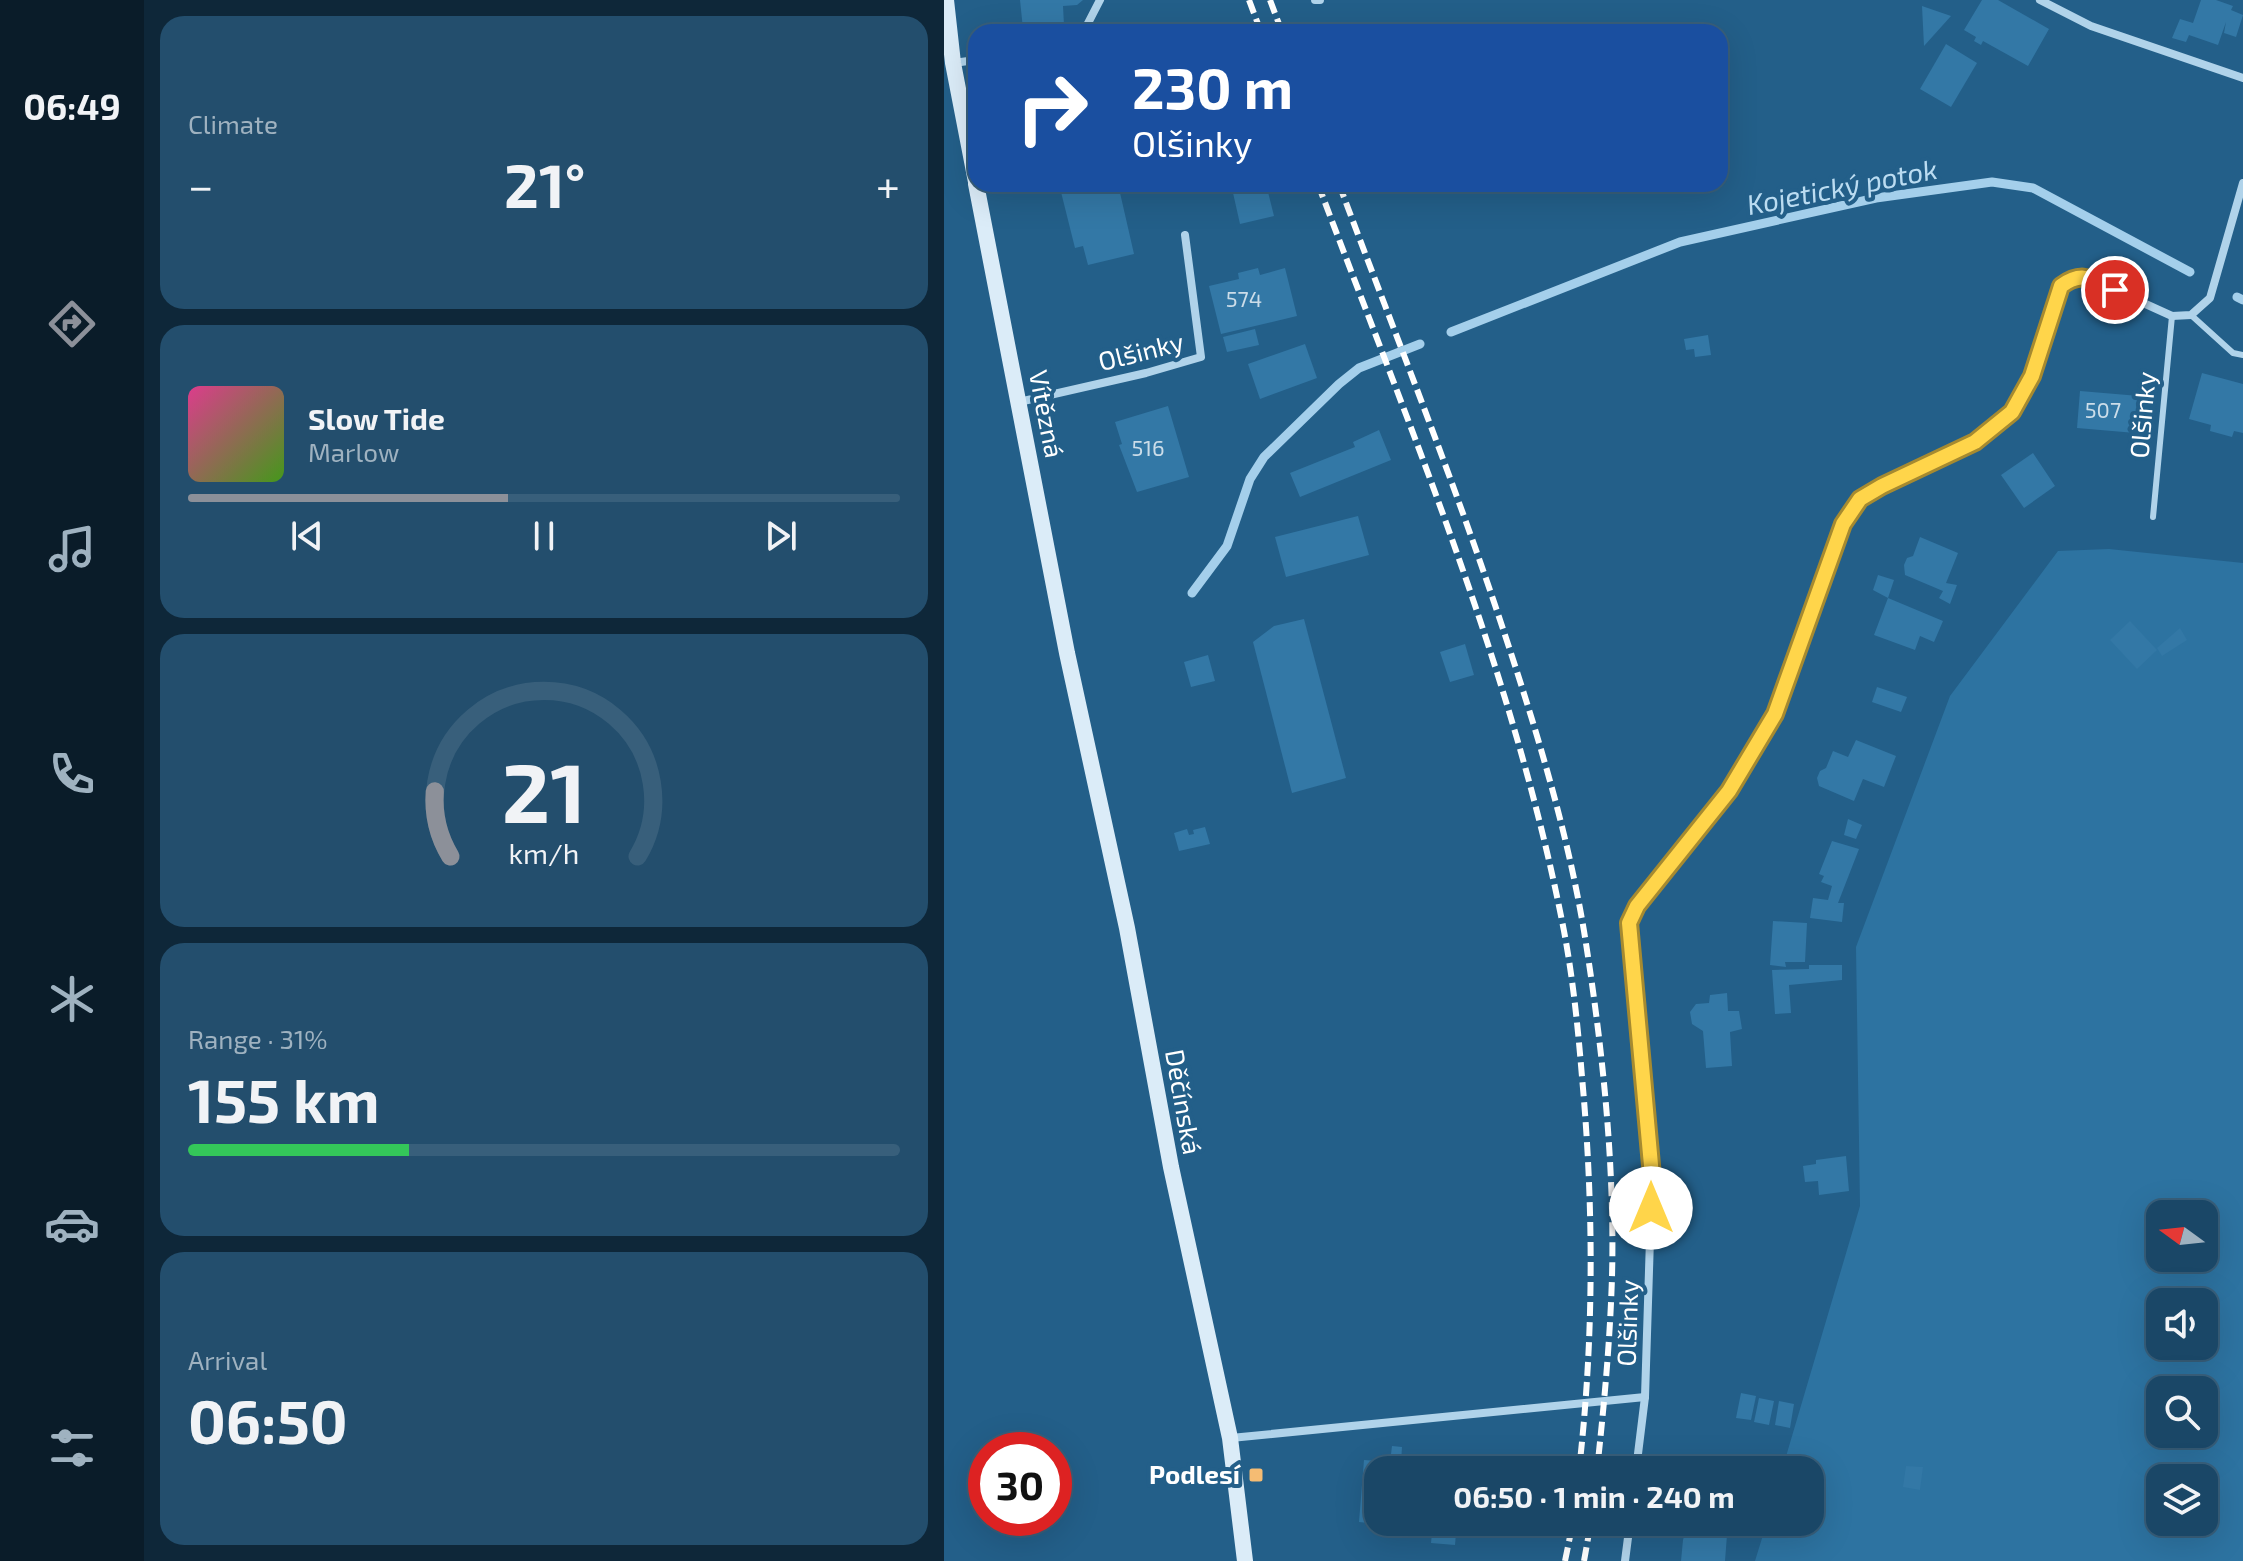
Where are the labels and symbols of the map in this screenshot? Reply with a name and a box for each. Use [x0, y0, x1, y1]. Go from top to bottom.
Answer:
water label: Kojetický potok [1744, 151, 1940, 221]
pin [2081, 256, 2149, 324]
house number: 574 [1226, 285, 1262, 311]
street label: Olšinky [1095, 325, 1187, 376]
street label: Vítězná [1024, 367, 1071, 460]
street label: Olšinky [2122, 370, 2161, 459]
house number: 507 [2085, 396, 2121, 422]
house number: 516 [1131, 434, 1165, 460]
street label: Děčínská [1160, 1047, 1209, 1157]
position arrow [1609, 1166, 1693, 1250]
north arrow [2146, 1200, 2218, 1272]
street label: Olšinky [1609, 1279, 1644, 1367]
speed limit sign: 30 [968, 1432, 1072, 1536]
place label: Podlesí [1149, 1458, 1242, 1489]
marker: Podlesí [1247, 1466, 1265, 1484]

